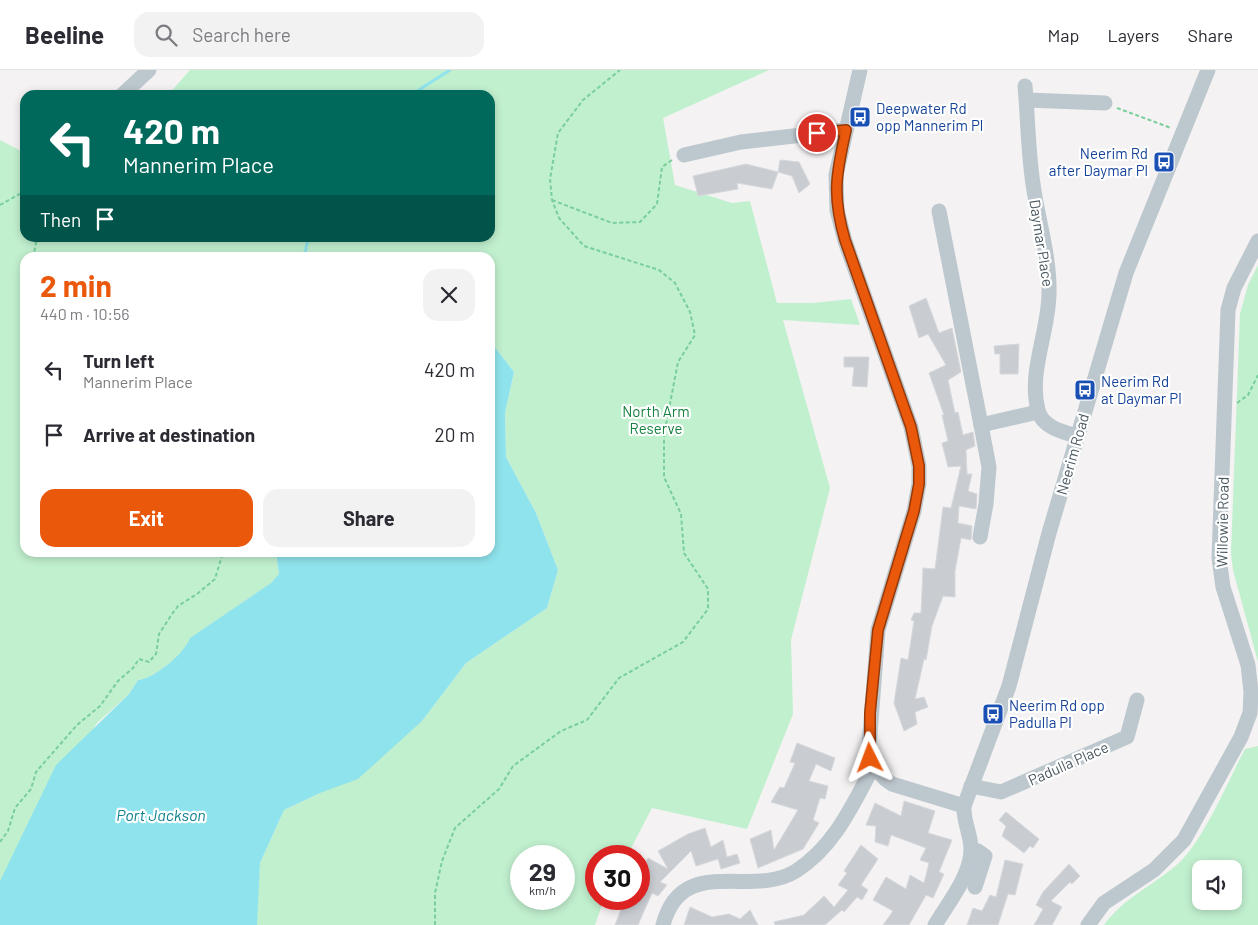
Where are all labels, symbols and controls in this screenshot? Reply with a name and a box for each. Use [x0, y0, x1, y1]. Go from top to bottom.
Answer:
search box [134, 12, 484, 57]
text: Beeline [25, 20, 104, 49]
icon: search [152, 21, 180, 49]
text: Search here [192, 23, 291, 46]
text: Map [1047, 24, 1079, 46]
text: Layers [1107, 24, 1160, 46]
text: Share [1188, 24, 1233, 46]
place label: Deepwater Rd opp Mannerim Pl [876, 99, 983, 134]
bus stop icon: Deepwater Rd opp Mannerim Pl [848, 105, 872, 129]
text: 420 m [123, 109, 220, 151]
icon: left [40, 110, 105, 175]
pin [796, 112, 838, 154]
icon: arrive [803, 119, 831, 147]
place label: Neerim Rd after Daymar Pl [1049, 144, 1148, 179]
bus stop icon: Neerim Rd after Daymar Pl [1152, 150, 1176, 174]
text: Mannerim Place [123, 151, 274, 177]
street label: Daymar Place [1026, 198, 1058, 288]
icon: arrive [91, 205, 119, 233]
text: Then [40, 208, 81, 231]
text: 2 min [40, 267, 112, 303]
button: close [423, 269, 475, 321]
text: 440 m · 10:56 [40, 304, 129, 323]
text: Turn left [83, 349, 154, 372]
icon: left [40, 356, 68, 384]
text: 420 m [424, 358, 475, 381]
text: Mannerim Place [83, 372, 193, 391]
place label: Neerim Rd at Daymar Pl [1101, 372, 1182, 407]
bus stop icon: Neerim Rd at Daymar Pl [1073, 378, 1097, 402]
park label: North Arm Reserve [622, 402, 690, 437]
street label: Neerim Road [1052, 411, 1092, 497]
icon: arrive [40, 421, 68, 449]
text: Arrive at destination [83, 423, 255, 446]
text: 20 m [435, 423, 475, 446]
street label: Willowie Road [1212, 477, 1232, 567]
button: Exit [40, 489, 253, 547]
button: Share [263, 489, 475, 547]
place label: Neerim Rd opp Padulla Pl [1009, 696, 1105, 731]
bus stop icon: Neerim Rd opp Padulla Pl [981, 702, 1005, 726]
position arrow [843, 731, 895, 783]
street label: Padulla Place [1025, 737, 1111, 789]
water label: Port Jackson [116, 805, 206, 824]
speed limit sign: 30 [585, 845, 650, 910]
text: 29 [529, 856, 556, 886]
map controls [1192, 860, 1242, 910]
button: sound [1192, 860, 1242, 910]
text: km/h [529, 883, 556, 897]

